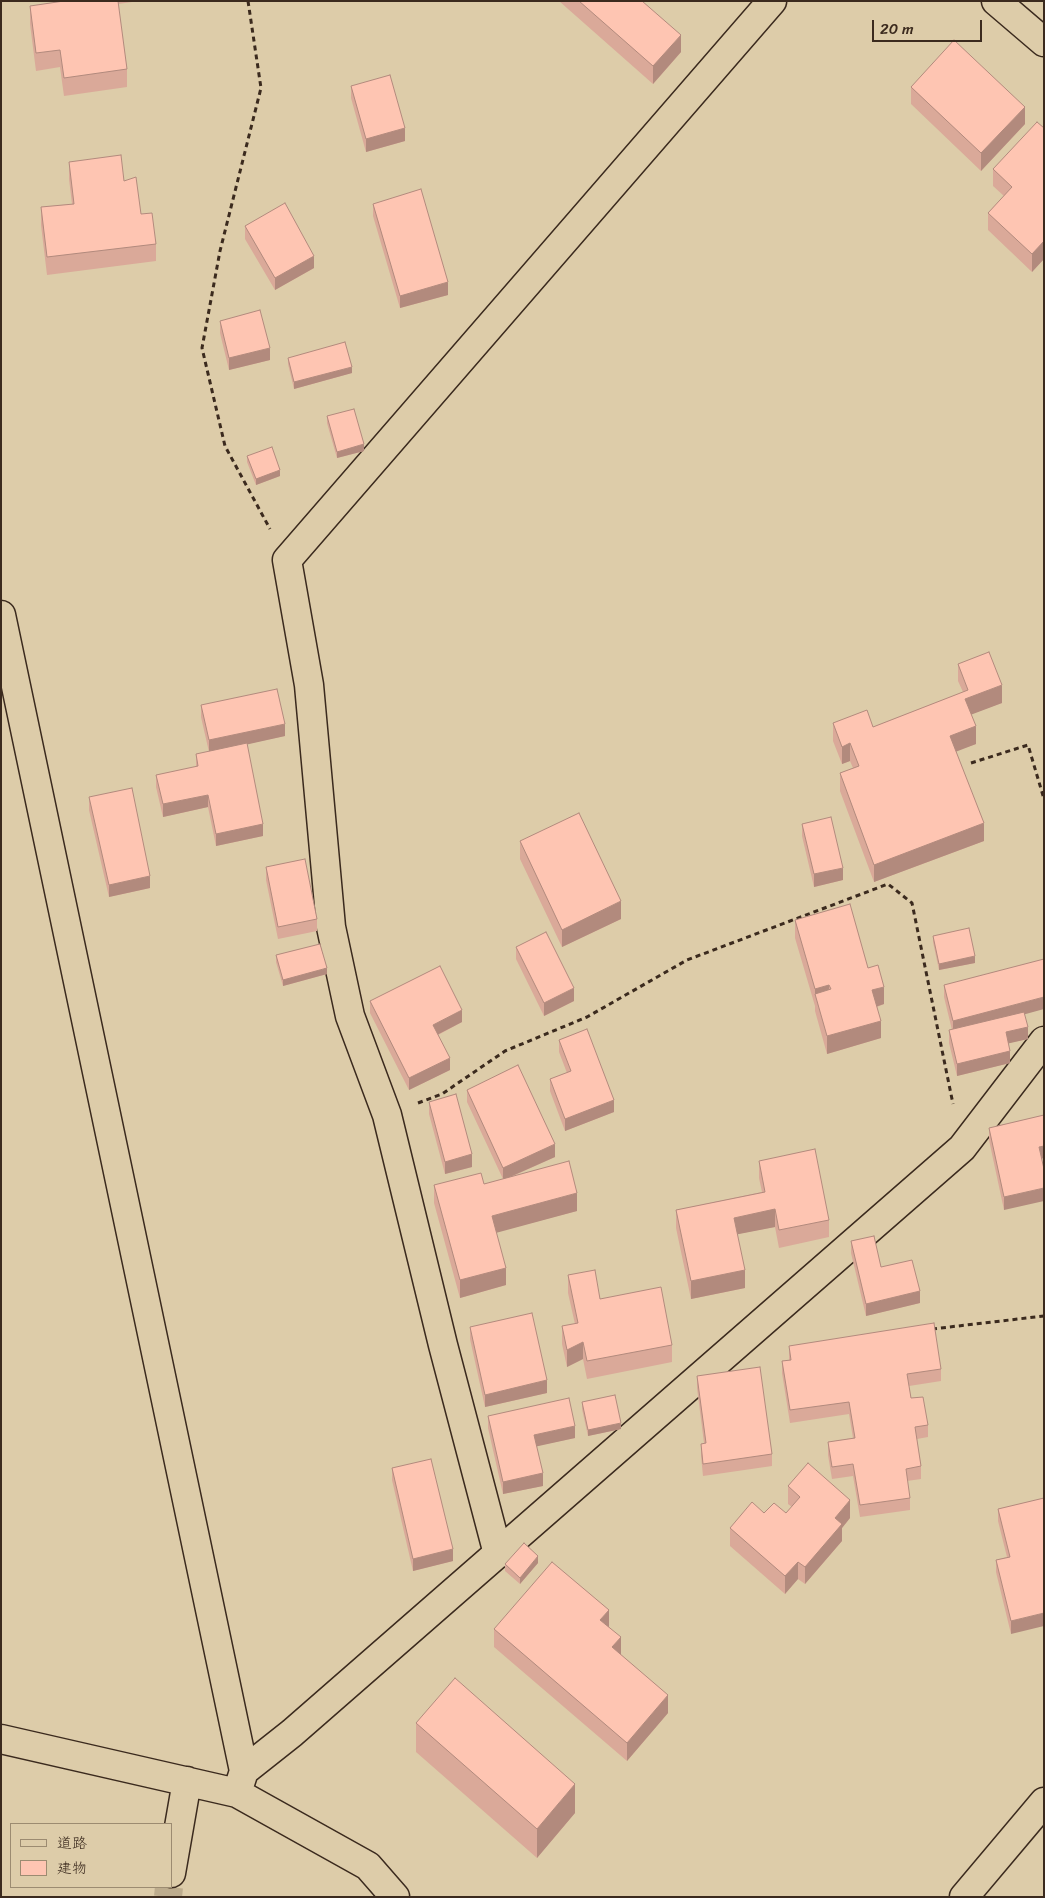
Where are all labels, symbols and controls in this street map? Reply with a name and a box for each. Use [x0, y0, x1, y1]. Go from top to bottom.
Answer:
scale bar [875, 10, 985, 42]
text: 20 m [880, 16, 914, 42]
legend [10, 1823, 172, 1888]
text: 道路 [57, 1830, 87, 1856]
text: 建物 [57, 1855, 87, 1881]

